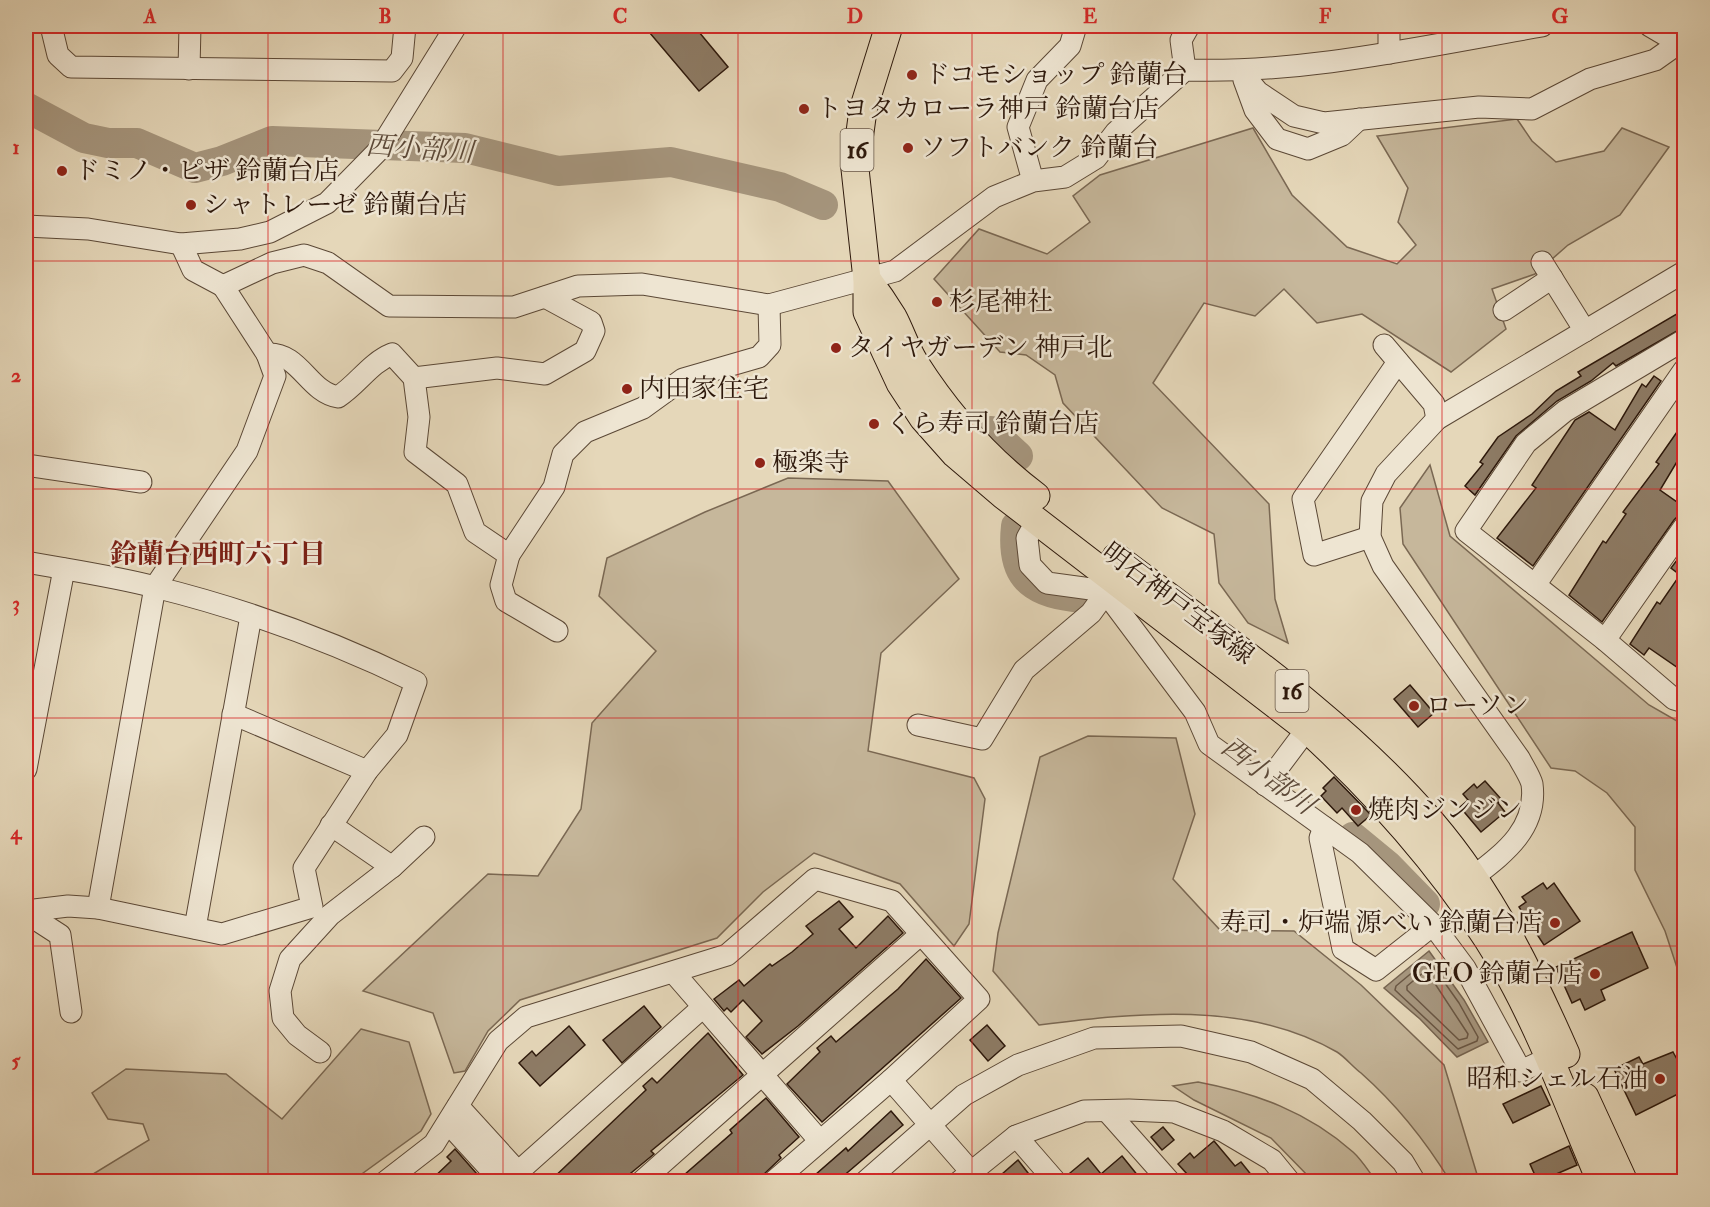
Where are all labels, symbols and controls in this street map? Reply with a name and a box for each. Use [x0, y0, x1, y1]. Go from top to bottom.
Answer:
text: A [143, 4, 157, 29]
text: B [378, 4, 392, 29]
text: C [613, 4, 627, 29]
text: D [847, 4, 863, 29]
text: E [1083, 4, 1098, 29]
text: F [1319, 4, 1332, 29]
text: G [1552, 4, 1569, 29]
place label: ドコモショップ 鈴蘭台 [924, 59, 1188, 91]
marker: ドコモショップ 鈴蘭台 [905, 68, 919, 82]
place label: トヨタカローラ神戸 鈴蘭台店 [816, 93, 1159, 125]
marker: トヨタカローラ神戸 鈴蘭台店 [797, 102, 811, 116]
water label: 西小部川 [365, 129, 478, 169]
road number: 16 [840, 129, 874, 171]
place label: ソフトバンク 鈴蘭台 [920, 132, 1158, 164]
text: 1 [12, 135, 20, 160]
marker: ソフトバンク 鈴蘭台 [901, 141, 915, 155]
place label: ドミノ・ピザ 鈴蘭台店 [74, 155, 339, 187]
marker: ドミノ・ピザ 鈴蘭台店 [55, 164, 69, 178]
place label: シャトレーゼ 鈴蘭台店 [203, 189, 467, 221]
marker: シャトレーゼ 鈴蘭台店 [184, 198, 198, 212]
place label: 杉尾神社 [949, 286, 1053, 318]
marker: 杉尾神社 [930, 295, 944, 309]
place label: タイヤガーデン 神戸北 [848, 332, 1112, 364]
marker: タイヤガーデン 神戸北 [829, 341, 843, 355]
text: 2 [11, 363, 21, 388]
place label: 内田家住宅 [639, 373, 769, 405]
marker: 内田家住宅 [620, 382, 634, 396]
place label: くら寿司 鈴蘭台店 [886, 408, 1099, 440]
marker: くら寿司 鈴蘭台店 [867, 417, 881, 431]
place label: 極楽寺 [772, 447, 850, 479]
marker: 極楽寺 [753, 456, 767, 470]
street label: 明石神戸宝塚線 [1096, 536, 1260, 672]
district label: 鈴蘭台西町六丁目 [110, 538, 326, 571]
text: 3 [12, 591, 20, 616]
road number: 16 [1276, 670, 1308, 712]
place label: ローソン [1426, 690, 1529, 722]
marker: ローソン [1407, 699, 1421, 713]
water label: 西小部川 [1215, 730, 1323, 823]
place label: 焼肉ジンジン [1368, 794, 1522, 826]
marker: 焼肉ジンジン [1349, 803, 1363, 817]
text: 4 [10, 820, 23, 845]
place label: 寿司・炉端 源べい 鈴蘭台店 [1220, 907, 1543, 939]
marker: 寿司・炉端 源べい 鈴蘭台店 [1548, 916, 1562, 930]
place label: GEO 鈴蘭台店 [1412, 958, 1583, 990]
marker: GEO 鈴蘭台店 [1588, 967, 1602, 981]
text: 5 [12, 1048, 22, 1073]
place label: 昭和シェル石油 [1467, 1063, 1648, 1095]
marker: 昭和シェル石油 [1653, 1072, 1667, 1086]

